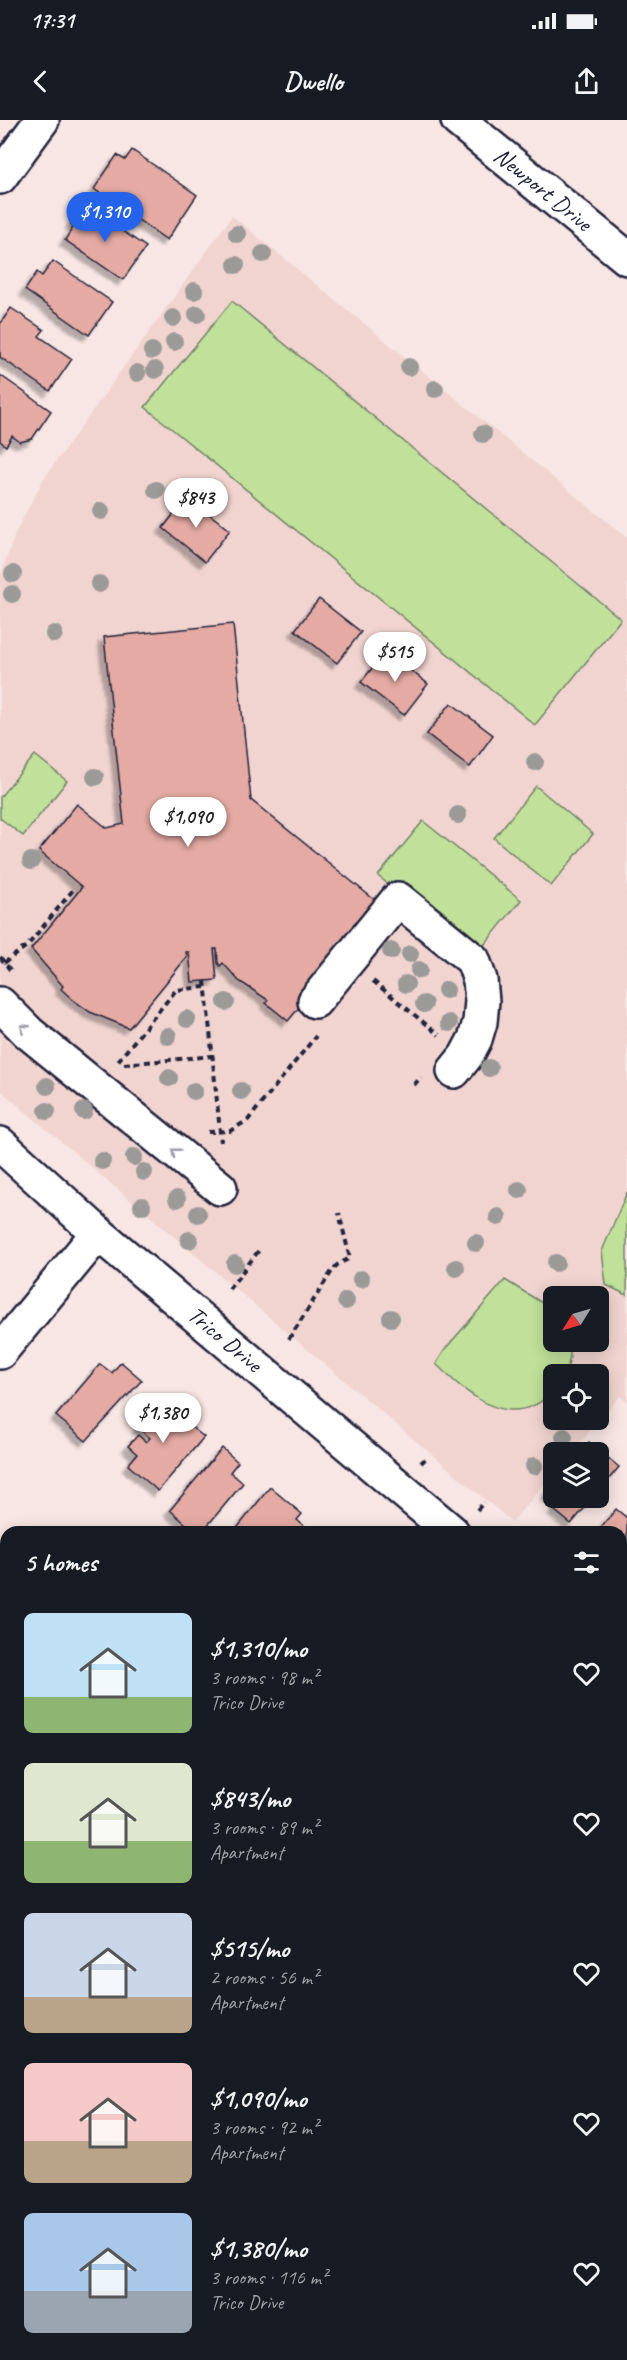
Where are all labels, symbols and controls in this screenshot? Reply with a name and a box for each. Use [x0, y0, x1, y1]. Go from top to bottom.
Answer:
text: 17:31 [30, 7, 74, 35]
text: Dwello [284, 64, 343, 98]
icon: back [24, 65, 57, 98]
icon: share [570, 65, 603, 98]
street label: Newport Drive [488, 140, 600, 239]
pin: $1,310 [56, 192, 154, 243]
text: $1,310 [81, 199, 129, 224]
pin: $843 [160, 478, 232, 529]
text: $843 [178, 485, 214, 510]
pin: $515 [359, 632, 431, 683]
text: $515 [377, 639, 413, 664]
pin: $1,090 [139, 797, 237, 848]
text: $1,090 [164, 804, 212, 829]
one-way arrow [20, 1024, 31, 1035]
one-way arrow [171, 1148, 182, 1159]
north arrow [543, 1286, 609, 1352]
map controls [543, 1286, 609, 1508]
street label: Trico Drive [182, 1299, 270, 1380]
button: locate [543, 1364, 609, 1430]
pin: $1,380 [114, 1393, 212, 1444]
text: $1,380 [139, 1400, 187, 1425]
button: layers [543, 1442, 609, 1508]
text: 5 homes [24, 1546, 97, 1579]
icon: filters [570, 1546, 603, 1579]
text: $1,310/mo [210, 1632, 307, 1665]
icon: home [72, 1637, 144, 1709]
icon: heart [570, 1657, 603, 1690]
text: 3 rooms · 98 m² [210, 1665, 318, 1690]
text: Trico Drive [210, 1690, 283, 1715]
text: $843/mo [210, 1782, 290, 1815]
icon: home [72, 1787, 144, 1859]
icon: heart [570, 1807, 603, 1840]
text: 3 rooms · 89 m² [210, 1815, 318, 1840]
text: Apartment [210, 1840, 283, 1865]
text: $515/mo [210, 1932, 289, 1965]
icon: home [72, 1937, 144, 2009]
icon: heart [570, 1957, 603, 1990]
text: 2 rooms · 56 m² [210, 1965, 318, 1990]
text: Apartment [210, 1990, 283, 2015]
text: $1,090/mo [210, 2082, 307, 2115]
icon: home [72, 2087, 144, 2159]
icon: heart [570, 2107, 603, 2140]
text: 3 rooms · 92 m² [210, 2115, 318, 2140]
text: Apartment [210, 2140, 283, 2165]
text: $1,380/mo [210, 2232, 307, 2265]
icon: home [72, 2237, 144, 2309]
icon: heart [570, 2257, 603, 2290]
text: 3 rooms · 116 m² [210, 2265, 327, 2290]
text: Trico Drive [210, 2290, 283, 2315]

